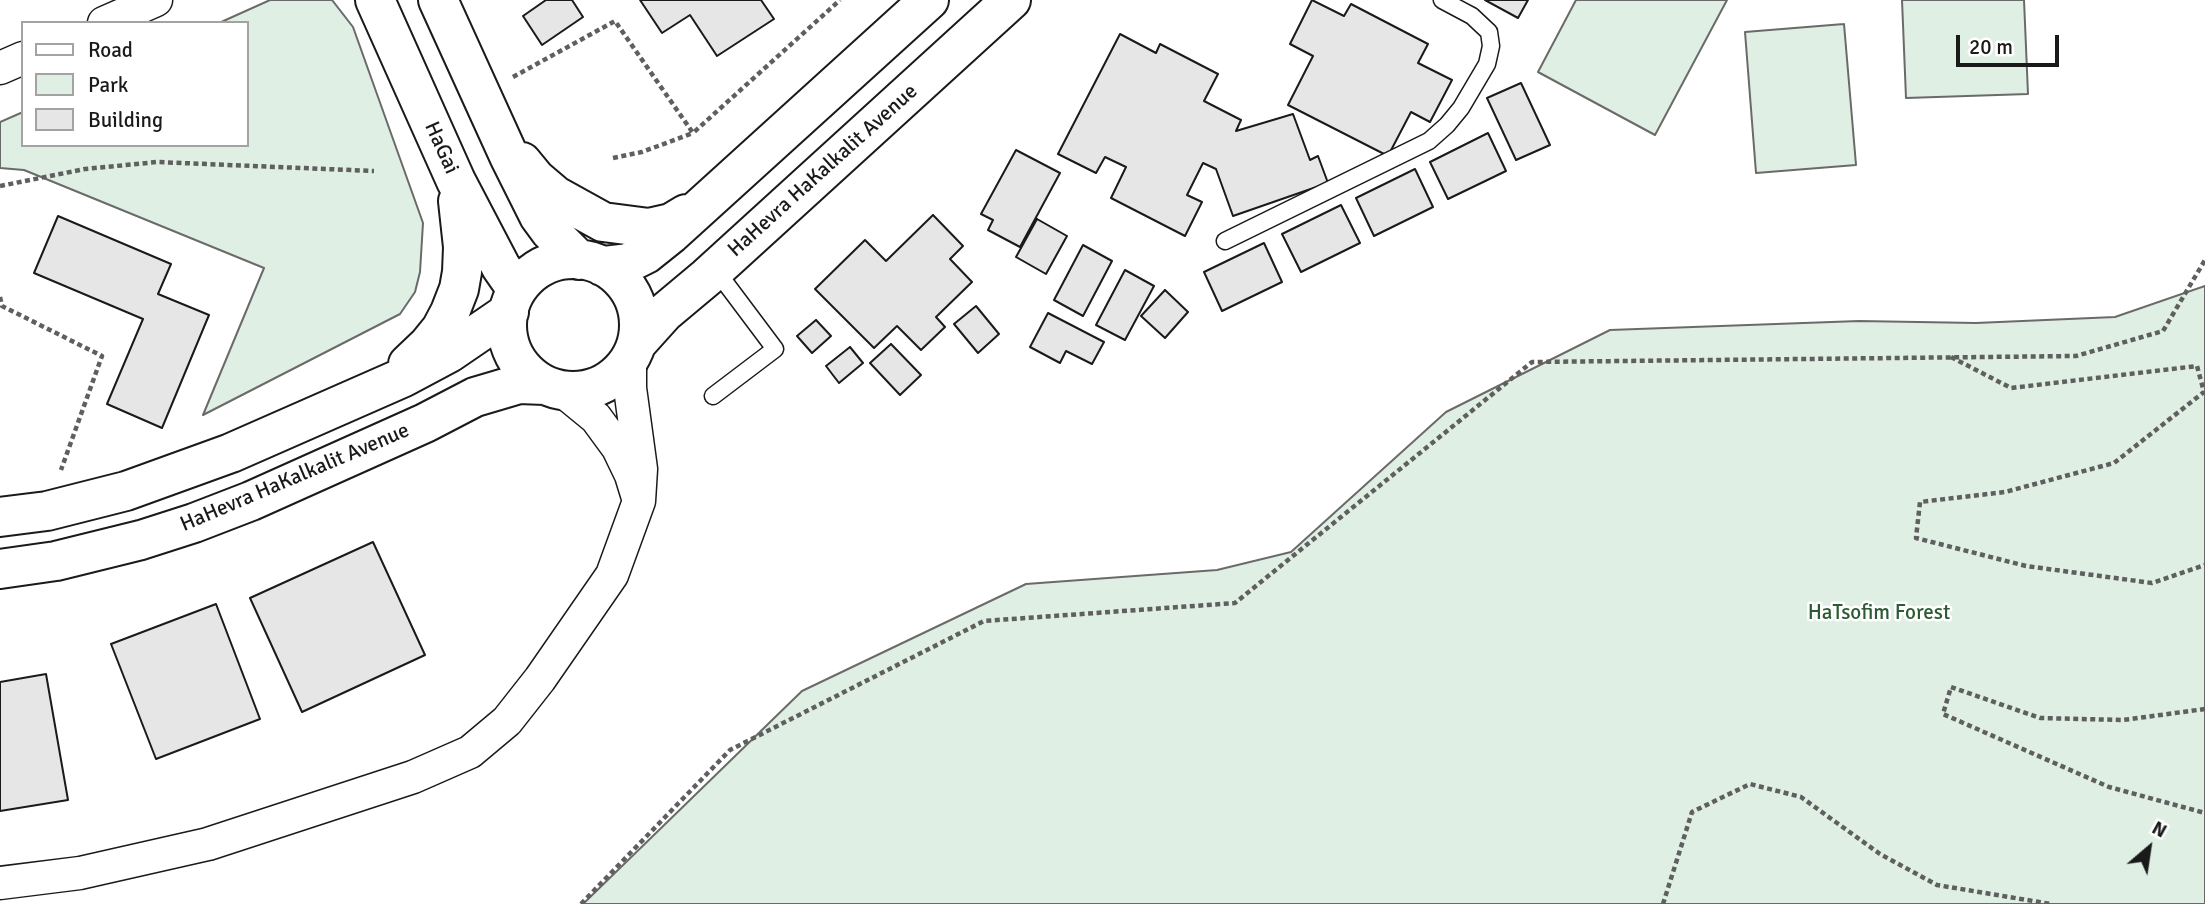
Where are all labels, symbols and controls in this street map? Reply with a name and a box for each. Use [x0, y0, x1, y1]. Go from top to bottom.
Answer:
legend [21, 21, 248, 147]
scale bar [1960, 21, 2063, 65]
text: 20 m [1969, 34, 2013, 60]
text: Road [88, 37, 133, 63]
text: Park [88, 72, 128, 98]
street label: HaHevra HaKalkalit Avenue [723, 79, 923, 263]
text: Building [88, 107, 163, 133]
street label: HaGai [418, 118, 464, 178]
street label: HaHevra HaKalkalit Avenue [177, 418, 413, 538]
park label: HaTsofim Forest [1808, 600, 1950, 626]
north arrow [2114, 813, 2184, 883]
text: N [2148, 816, 2171, 843]

